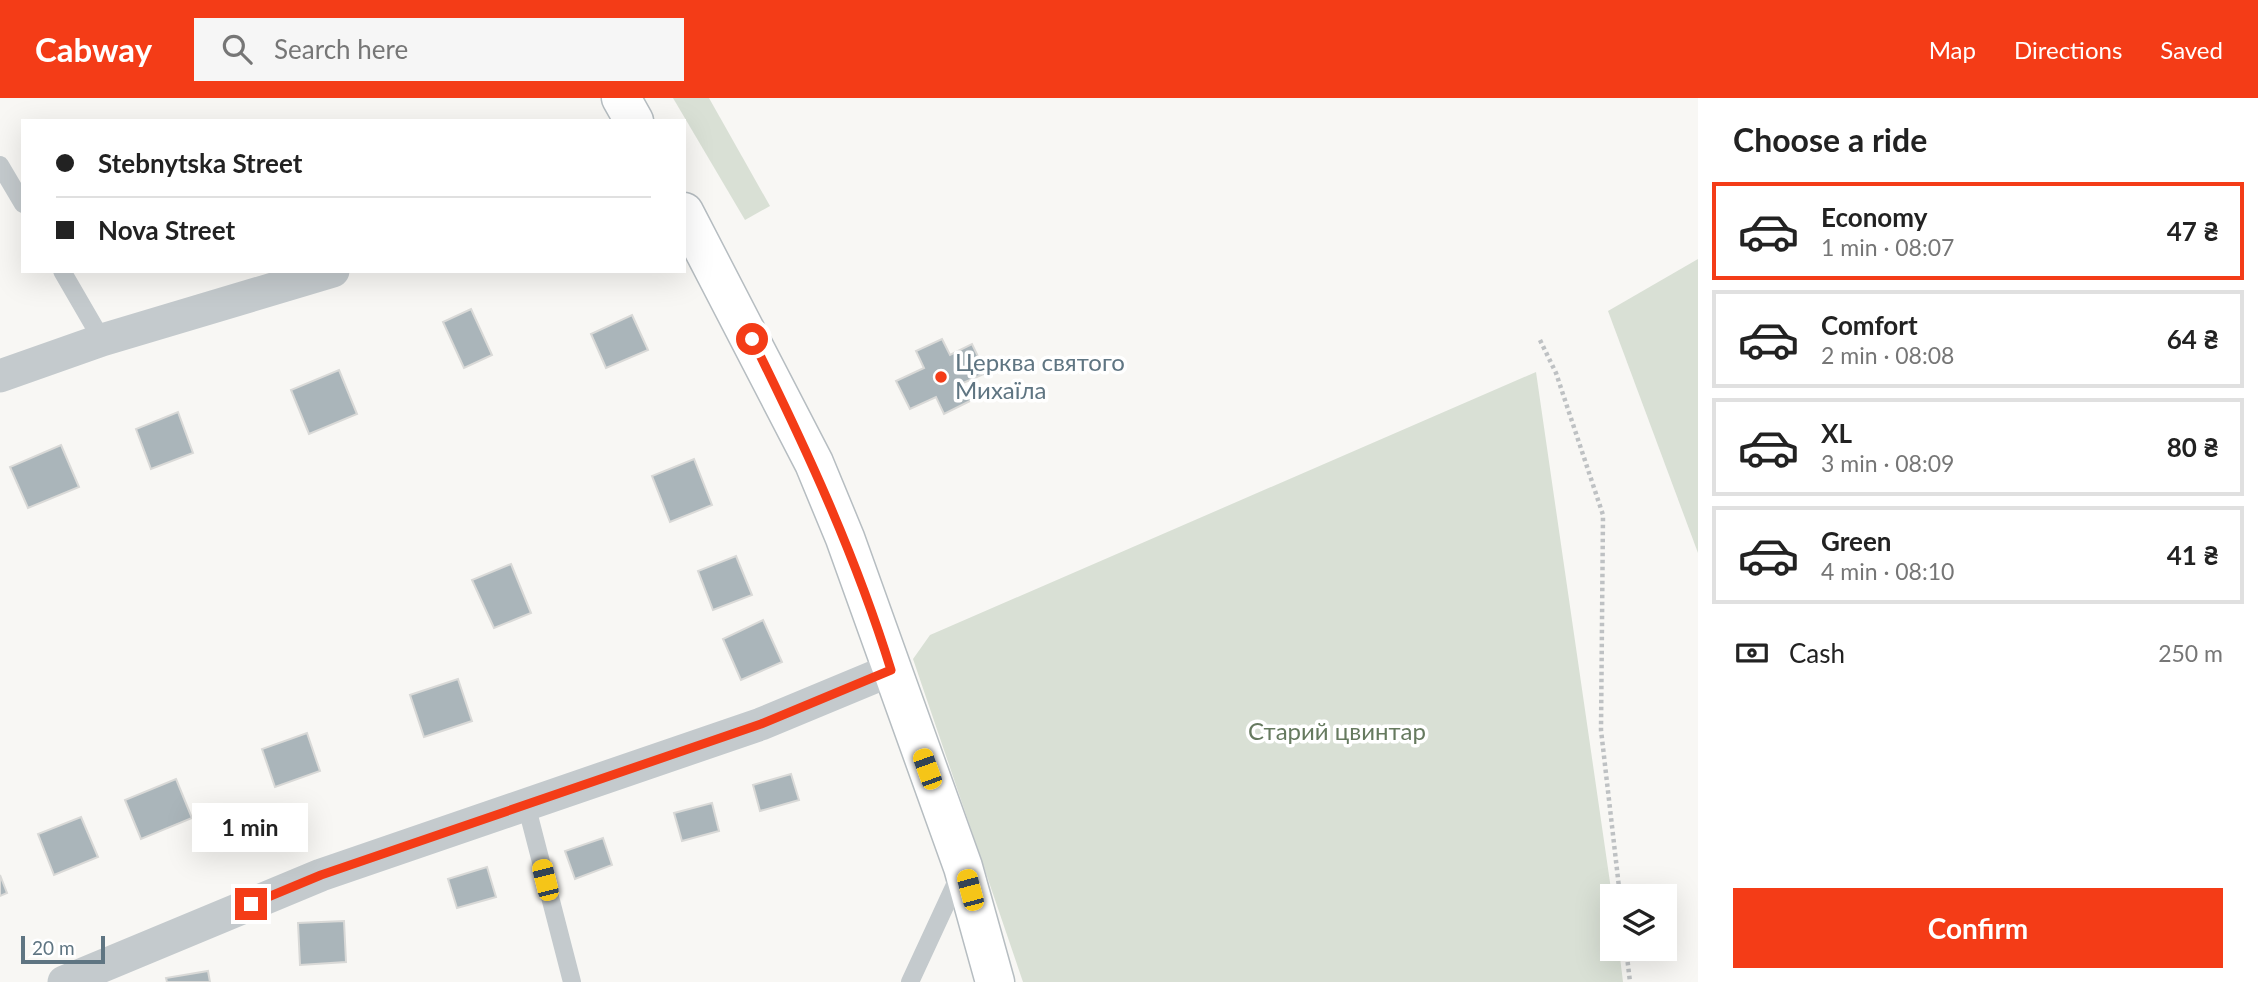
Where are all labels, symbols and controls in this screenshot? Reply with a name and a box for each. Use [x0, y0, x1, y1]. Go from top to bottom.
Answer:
search box [194, 18, 684, 81]
text: Cabway [35, 29, 152, 69]
icon: search [218, 30, 256, 68]
text: Search here [274, 33, 408, 65]
text: Map [1929, 35, 1976, 64]
text: Directions [2014, 35, 2122, 64]
text: Saved [2160, 35, 2223, 64]
text: Choose a ride [1733, 120, 1927, 159]
text: Stebnytska Street [98, 147, 302, 179]
icon: car [1737, 200, 1800, 263]
text: Economy [1821, 201, 1927, 233]
text: Nova Street [98, 214, 235, 246]
text: 47 ₴ [2167, 215, 2219, 247]
text: 1 min · 08:07 [1821, 233, 1954, 261]
icon: car [1737, 308, 1800, 371]
text: Comfort [1821, 309, 1918, 341]
route start [736, 323, 768, 355]
text: 64 ₴ [2167, 323, 2219, 355]
text: 2 min · 08:08 [1821, 341, 1954, 369]
place label: Церква святого Михаїла [955, 347, 1125, 404]
marker: Церква святого Михаїла [933, 369, 949, 385]
icon: car [1737, 416, 1800, 479]
text: XL [1821, 417, 1852, 449]
text: 80 ₴ [2167, 431, 2219, 463]
text: 3 min · 08:09 [1821, 449, 1954, 477]
icon: car [1737, 524, 1800, 587]
text: Green [1821, 525, 1891, 557]
text: 41 ₴ [2167, 539, 2219, 571]
text: 4 min · 08:10 [1821, 557, 1954, 585]
icon: cash [1733, 634, 1771, 672]
text: Cash [1789, 637, 1845, 669]
text: 250 m [2158, 639, 2223, 667]
park label: Старий цвинтар [1248, 716, 1426, 745]
car [910, 746, 945, 792]
callout: 1 min [193, 802, 309, 852]
text: 1 min [221, 813, 279, 841]
car [530, 857, 561, 903]
car [955, 867, 986, 913]
map controls [1600, 884, 1677, 961]
button: layers [1600, 884, 1677, 961]
route end [235, 888, 267, 920]
button: Confirm [1733, 888, 2223, 968]
scale bar [21, 933, 105, 965]
text: 20 m [32, 936, 75, 959]

